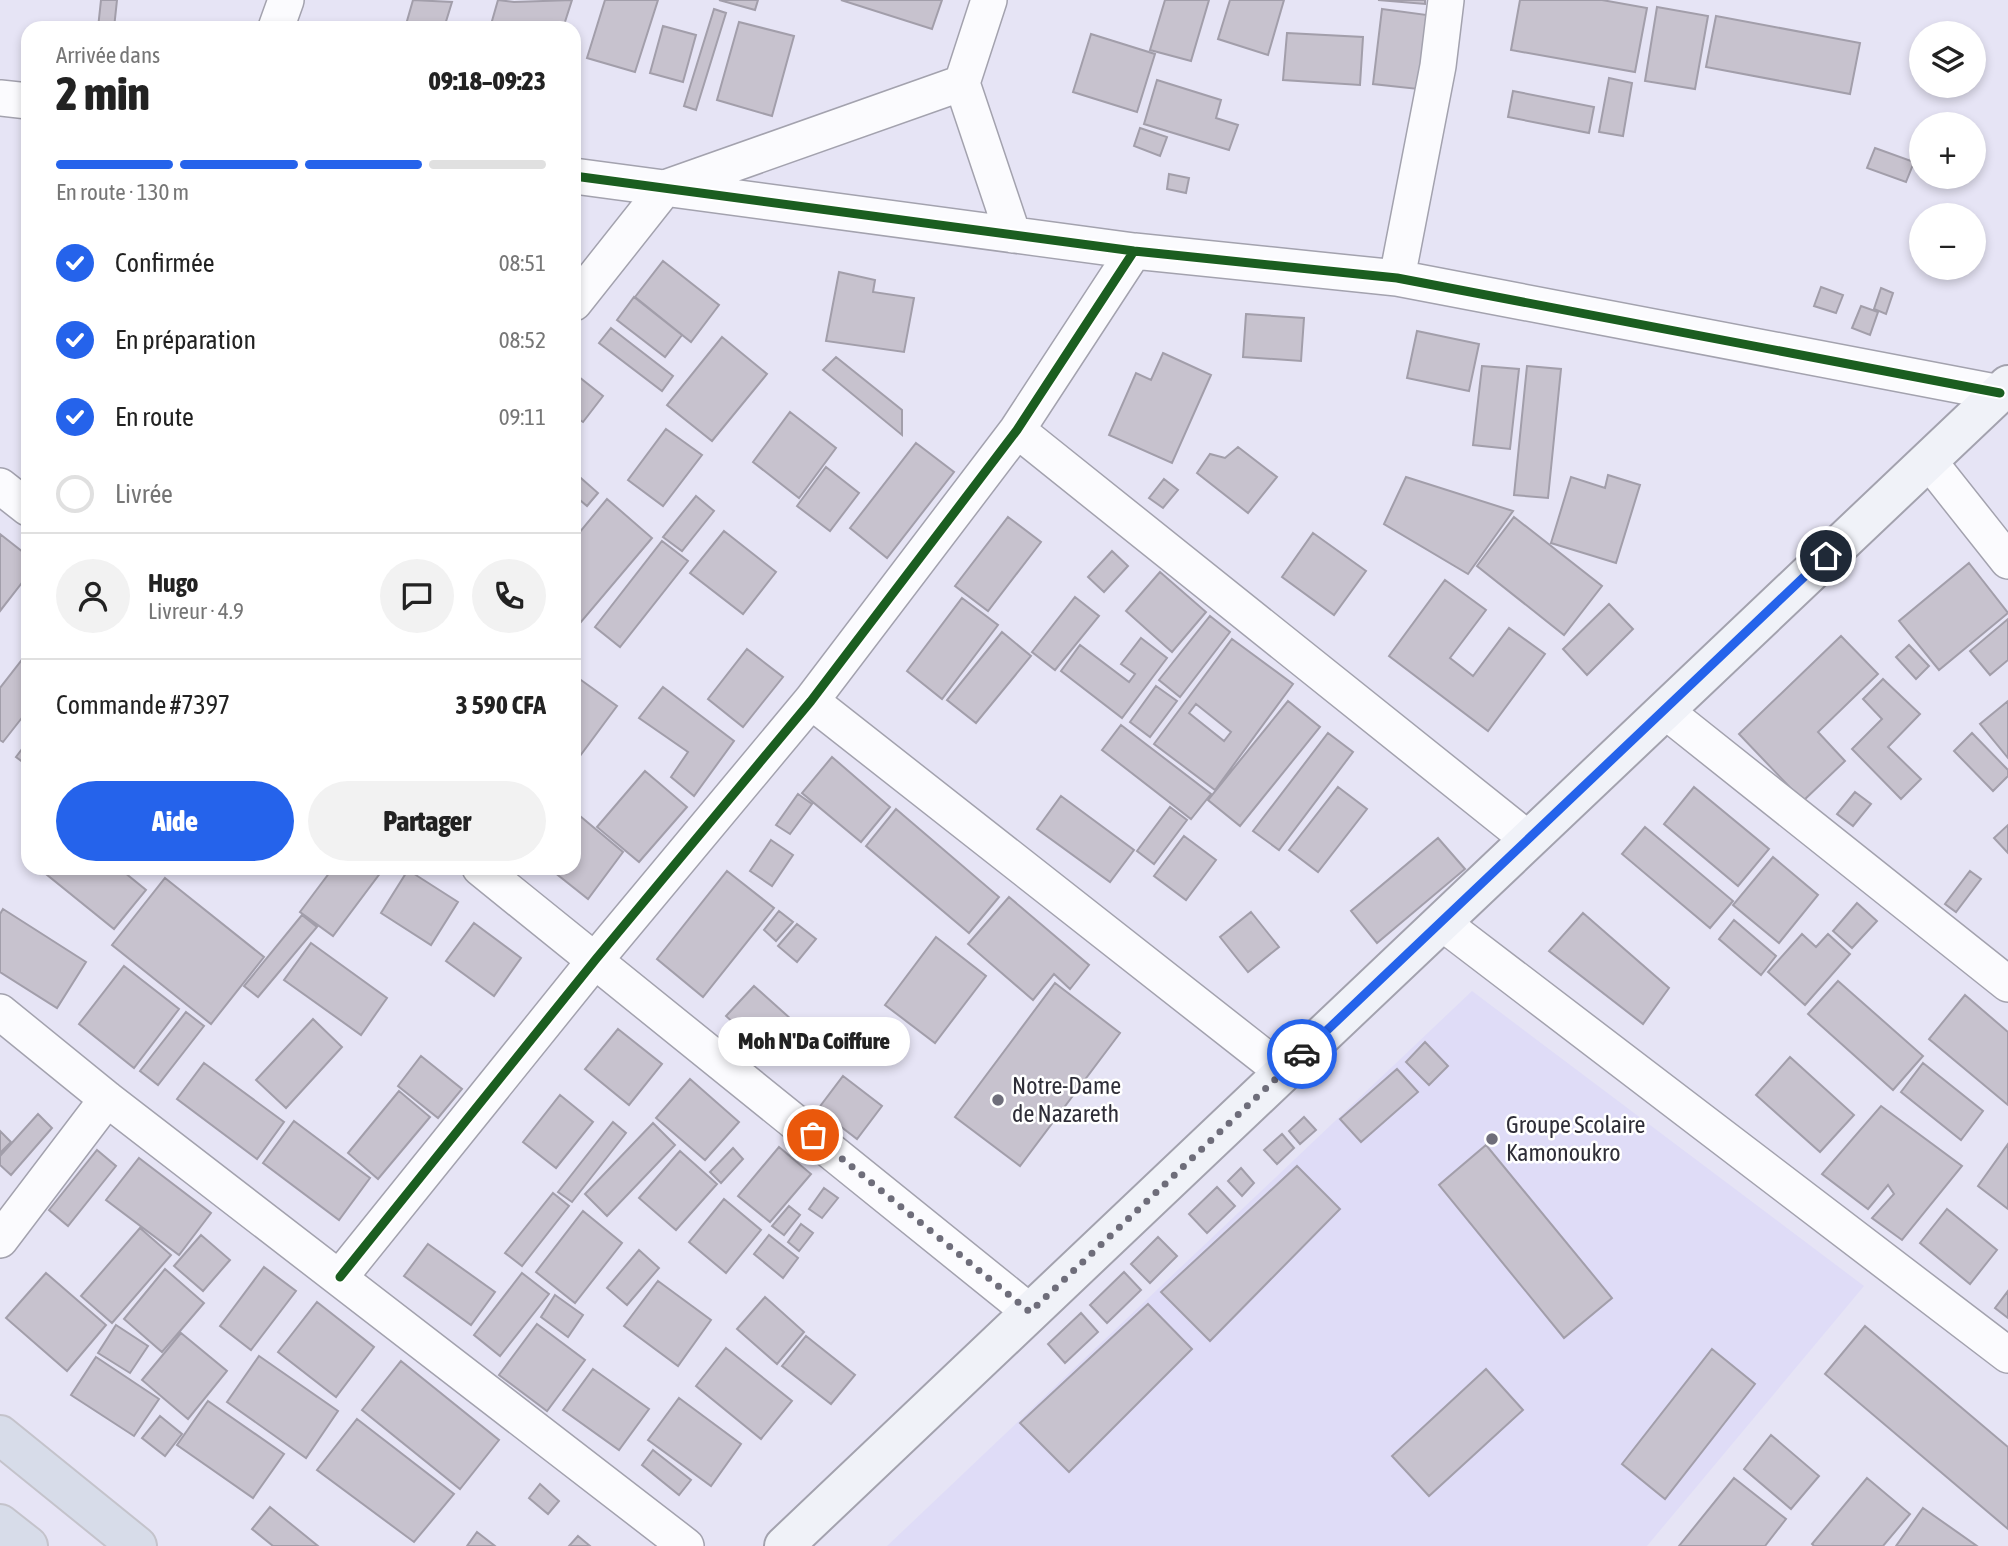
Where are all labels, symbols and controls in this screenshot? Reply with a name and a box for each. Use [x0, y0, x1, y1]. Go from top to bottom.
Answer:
map controls [1909, 21, 1986, 280]
button: layers [1909, 21, 1986, 98]
text: Arrivée dans [56, 42, 160, 68]
text: 09:18–09:23 [429, 66, 546, 96]
text: 2 min [56, 67, 150, 120]
button: + [1909, 112, 1986, 189]
text: En route · 130 m [56, 179, 189, 205]
button: − [1909, 203, 1986, 280]
icon: check [56, 244, 94, 282]
text: Confirmée [115, 248, 215, 278]
text: 08:51 [499, 250, 546, 276]
icon: check [56, 321, 94, 359]
text: En préparation [115, 325, 256, 355]
text: 08:52 [499, 327, 546, 353]
icon: check [56, 398, 94, 436]
text: En route [115, 402, 194, 432]
text: 09:11 [499, 404, 546, 430]
text: Livrée [115, 479, 173, 509]
pin [1796, 526, 1856, 586]
icon: home [1807, 537, 1845, 575]
button: person [56, 559, 130, 633]
button: chat [380, 559, 454, 633]
button: phone [472, 559, 546, 633]
text: Hugo [148, 568, 199, 598]
text: Livreur · 4.9 [148, 598, 244, 624]
text: Commande #7397 [56, 690, 230, 720]
text: 3 590 CFA [456, 690, 546, 720]
button: Aide [56, 781, 294, 861]
button: Partager [308, 781, 546, 861]
callout: Moh N'Da Coiffure [717, 1016, 909, 1065]
courier [1267, 1019, 1337, 1089]
text: Moh N'Da Coiffure [738, 1028, 890, 1054]
icon: car [1283, 1035, 1321, 1073]
place label: Notre-Dame de Nazareth [1012, 1072, 1121, 1127]
marker: Notre-Dame de Nazareth [990, 1092, 1006, 1108]
pin [783, 1105, 843, 1165]
place label: Groupe Scolaire Kamonoukro [1506, 1111, 1646, 1166]
icon: bag [794, 1116, 832, 1154]
marker: Groupe Scolaire Kamonoukro [1484, 1131, 1500, 1147]

